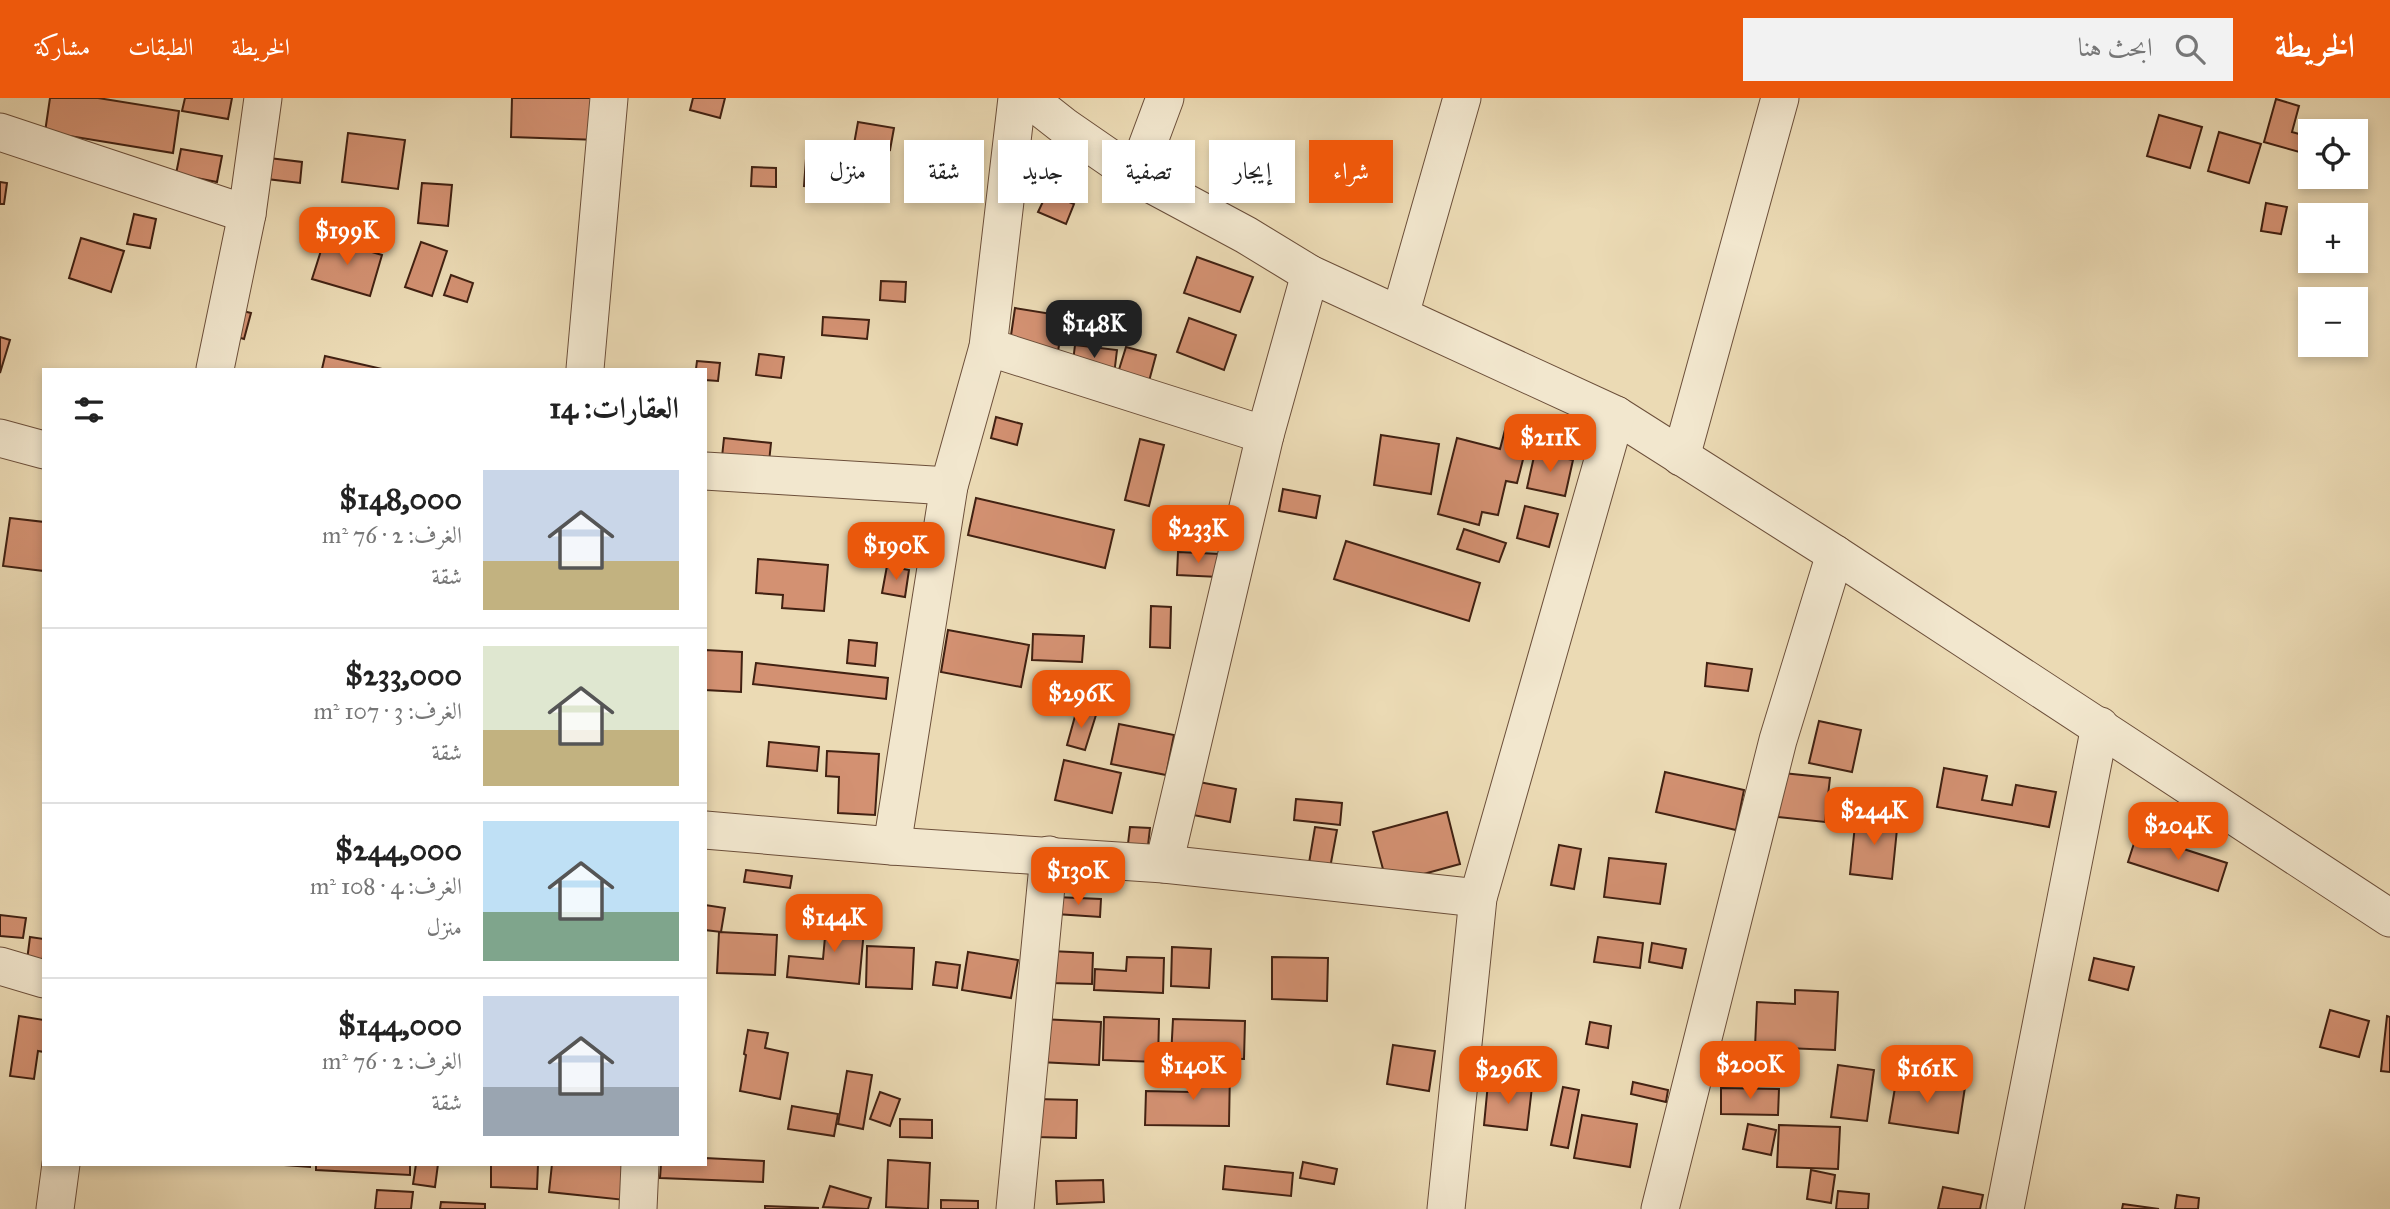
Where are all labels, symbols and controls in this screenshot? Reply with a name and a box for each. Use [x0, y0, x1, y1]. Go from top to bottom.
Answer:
search box [1743, 18, 2233, 81]
text: الخريطة [2275, 26, 2355, 66]
icon: search [2171, 30, 2209, 68]
text: ابحث هنا [2078, 31, 2153, 63]
text: مشاركة [35, 32, 90, 62]
text: الطبقات [128, 32, 194, 62]
text: الخريطة [232, 32, 290, 62]
map controls [2298, 119, 2368, 357]
button: locate [2298, 119, 2368, 189]
chip: منزل [805, 140, 890, 203]
chip: شقة [904, 140, 984, 203]
chip: جديد [998, 140, 1088, 203]
chip: تصفية [1102, 140, 1195, 203]
chip: إيجار [1209, 140, 1295, 203]
chip: شراء [1309, 140, 1393, 203]
button: + [2298, 203, 2368, 273]
pin: $199K [298, 208, 396, 267]
text: $199K [315, 216, 379, 244]
button: − [2298, 287, 2368, 357]
pin: $148K [1045, 300, 1143, 360]
text: $148K [1062, 309, 1126, 337]
text: العقارات: 14 [549, 390, 679, 426]
icon: filters [70, 391, 108, 429]
pin: $211K [1501, 414, 1599, 474]
text: $211K [1520, 423, 1580, 451]
text: $148,000 [339, 481, 462, 517]
icon: home [539, 498, 623, 582]
pin: $233K [1149, 505, 1247, 565]
text: $233K [1168, 514, 1228, 542]
text: الغرف: 2 · 76 m² [322, 521, 462, 549]
pin: $190K [847, 522, 945, 582]
text: $190K [864, 531, 928, 559]
text: شقة [432, 562, 462, 590]
text: $233,000 [345, 657, 462, 693]
pin: $296K [1032, 670, 1130, 730]
icon: home [539, 674, 623, 758]
text: $296K [1048, 679, 1114, 707]
text: الغرف: 3 · 107 m² [314, 697, 462, 725]
text: شقة [432, 738, 462, 766]
pin: $244K [1825, 788, 1923, 847]
text: $244K [1840, 796, 1908, 824]
pin: $204K [2129, 802, 2227, 862]
text: $204K [2144, 811, 2212, 839]
text: $244,000 [335, 832, 462, 868]
pin: $130K [1029, 848, 1127, 907]
icon: home [539, 849, 623, 933]
text: $130K [1047, 856, 1109, 884]
text: الغرف: 4 · 108 m² [310, 872, 462, 900]
pin: $144K [785, 894, 883, 954]
text: $144K [802, 903, 866, 931]
text: منزل [427, 913, 462, 941]
text: $144,000 [338, 1007, 462, 1043]
icon: home [539, 1024, 623, 1108]
pin: $140K [1144, 1042, 1242, 1102]
pin: $200K [1701, 1042, 1799, 1101]
pin: $296K [1459, 1046, 1557, 1106]
pin: $161K [1878, 1046, 1976, 1105]
text: الغرف: 2 · 76 m² [322, 1047, 462, 1075]
text: $200K [1716, 1050, 1784, 1078]
text: $140K [1160, 1051, 1226, 1079]
text: $161K [1897, 1054, 1957, 1082]
text: $296K [1475, 1055, 1541, 1083]
text: شقة [432, 1088, 462, 1116]

